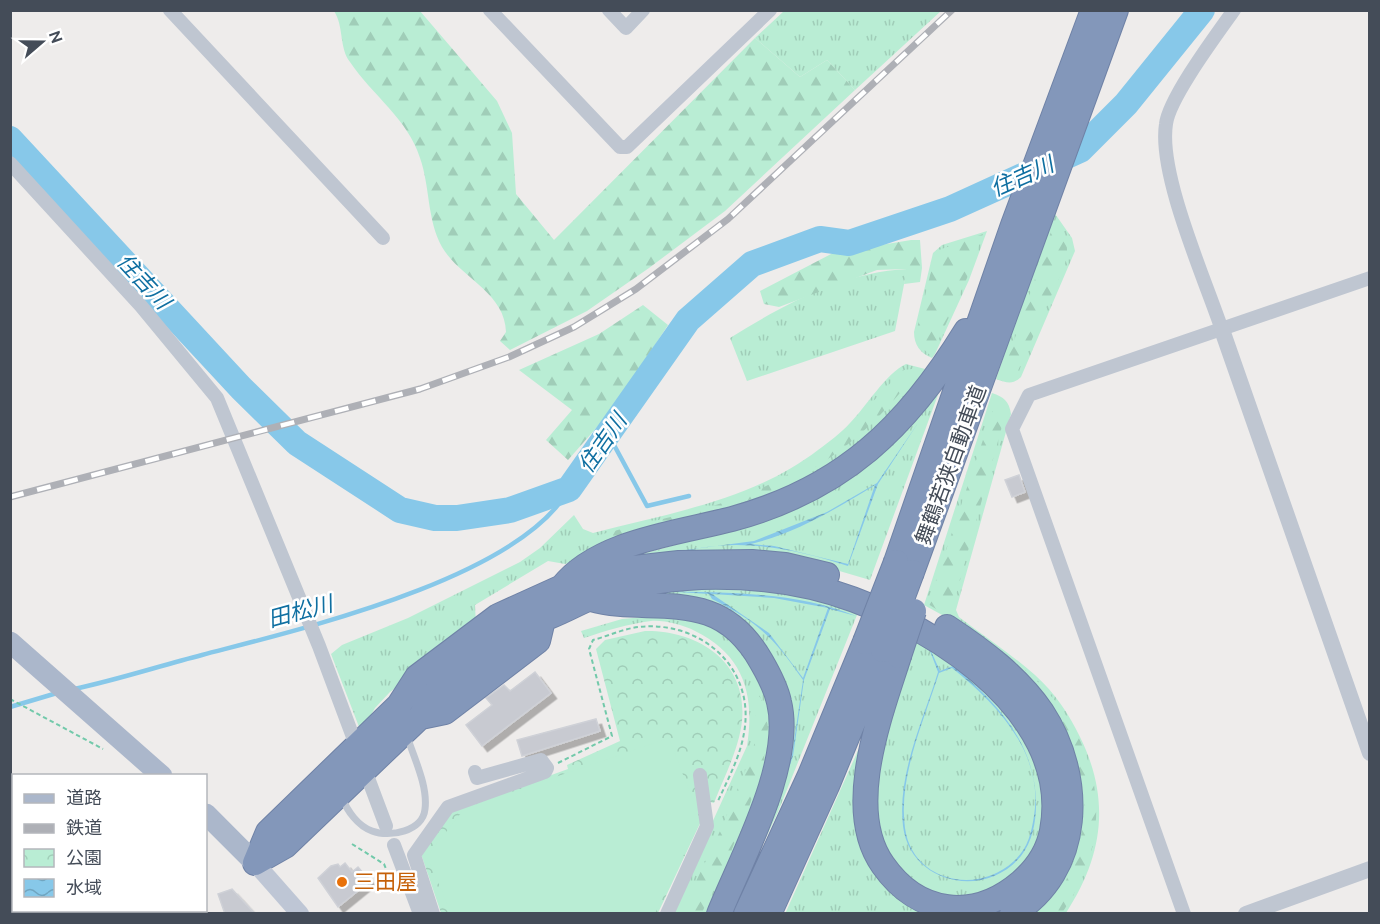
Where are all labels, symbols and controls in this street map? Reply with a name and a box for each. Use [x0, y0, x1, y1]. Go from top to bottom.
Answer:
north arrow [12, 12, 72, 72]
text: N [46, 28, 67, 46]
water label: 住吉川 [987, 150, 1059, 200]
water label: 住吉川 [113, 248, 177, 315]
street label: 舞鶴若狭自動車道 [910, 382, 990, 548]
water label: 住吉川 [572, 407, 632, 477]
water label: 田松川 [265, 589, 337, 631]
legend [12, 774, 207, 912]
text: 道路 [66, 787, 102, 807]
text: 鉄道 [66, 817, 102, 837]
text: 公園 [66, 847, 102, 867]
place label: 三田屋 [354, 869, 417, 893]
marker: 三田屋 [335, 875, 349, 889]
text: 水域 [66, 877, 102, 897]

